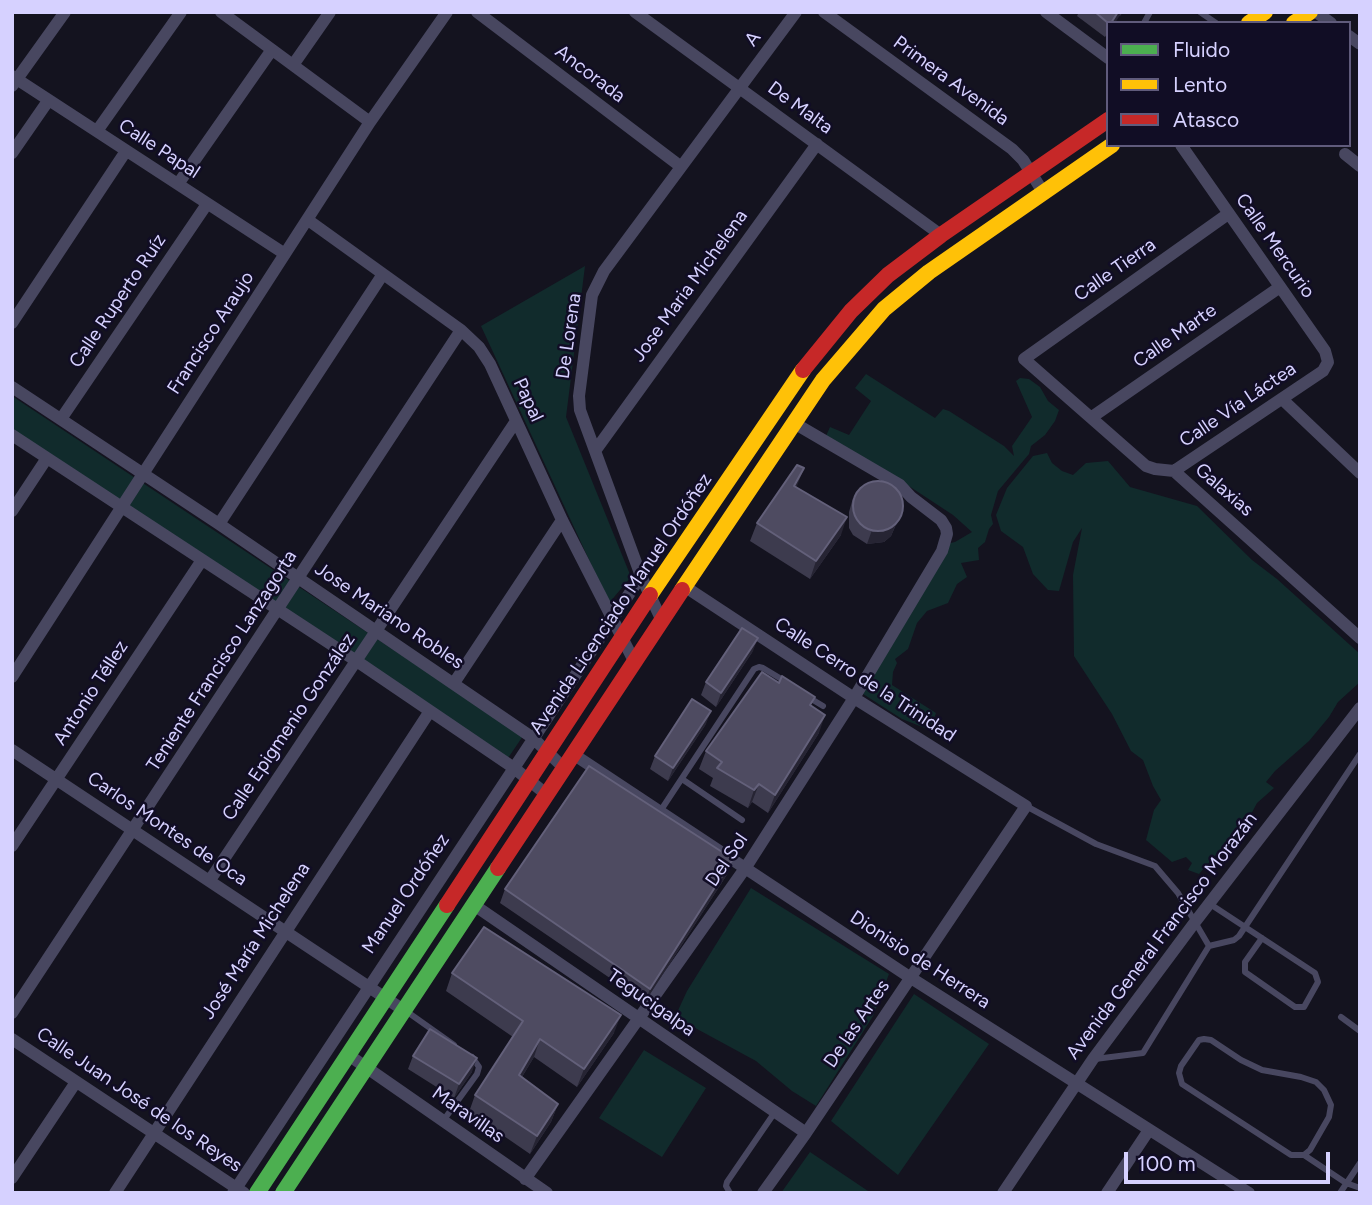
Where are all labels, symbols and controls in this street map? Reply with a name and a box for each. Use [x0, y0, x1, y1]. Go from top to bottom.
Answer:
legend [1106, 21, 1351, 147]
street label: A [740, 27, 766, 51]
street label: Primera Avenida [889, 31, 1013, 131]
text: Fluido [1173, 37, 1230, 62]
street label: Ancorada [551, 40, 629, 108]
text: Lento [1173, 72, 1227, 97]
street label: De Malta [763, 77, 837, 139]
text: Atasco [1173, 107, 1239, 132]
street label: Calle Papal [114, 114, 204, 184]
street label: Calle Mercurio [1231, 189, 1319, 303]
street label: Jose Maria Michelena [627, 206, 753, 366]
street label: Calle Ruperto Ruíz [65, 230, 171, 372]
street label: Calle Tierra [1070, 234, 1160, 306]
street label: Francisco Araujo [163, 267, 259, 399]
street label: De Lorena [552, 292, 586, 380]
street label: Calle Marte [1129, 299, 1221, 373]
street label: Calle Vía Láctea [1175, 358, 1301, 452]
street label: Papal [508, 375, 548, 425]
street label: Galaxias [1190, 458, 1258, 522]
street label: Avenida Licenciado Manuel Ordóñez [525, 469, 717, 739]
street label: Teniente Francisco Lanzagorta [142, 546, 302, 776]
street label: Jose Mariano Robles [310, 558, 468, 674]
street label: Calle Cerro de la Trinidad [770, 613, 960, 747]
street label: Calle Epigmenio González [218, 629, 360, 825]
street label: Antonio Téllez [49, 636, 133, 750]
street label: Carlos Montes de Oca [83, 767, 251, 891]
street label: Avenida General Francisco Morazán [1062, 808, 1262, 1064]
street label: Del Sol [701, 829, 753, 891]
street label: Manuel Ordóñez [357, 830, 455, 958]
street label: José María Michelena [197, 858, 315, 1024]
street label: Dionisio de Herrera [846, 906, 994, 1014]
street label: Tegucigalpa [603, 964, 699, 1042]
street label: De las Artes [819, 976, 895, 1072]
street label: Calle Juan José de los Reyes [32, 1023, 246, 1177]
street label: Maravillas [427, 1082, 509, 1148]
scale bar [1127, 1138, 1334, 1182]
text: 100 m [1137, 1151, 1196, 1176]

